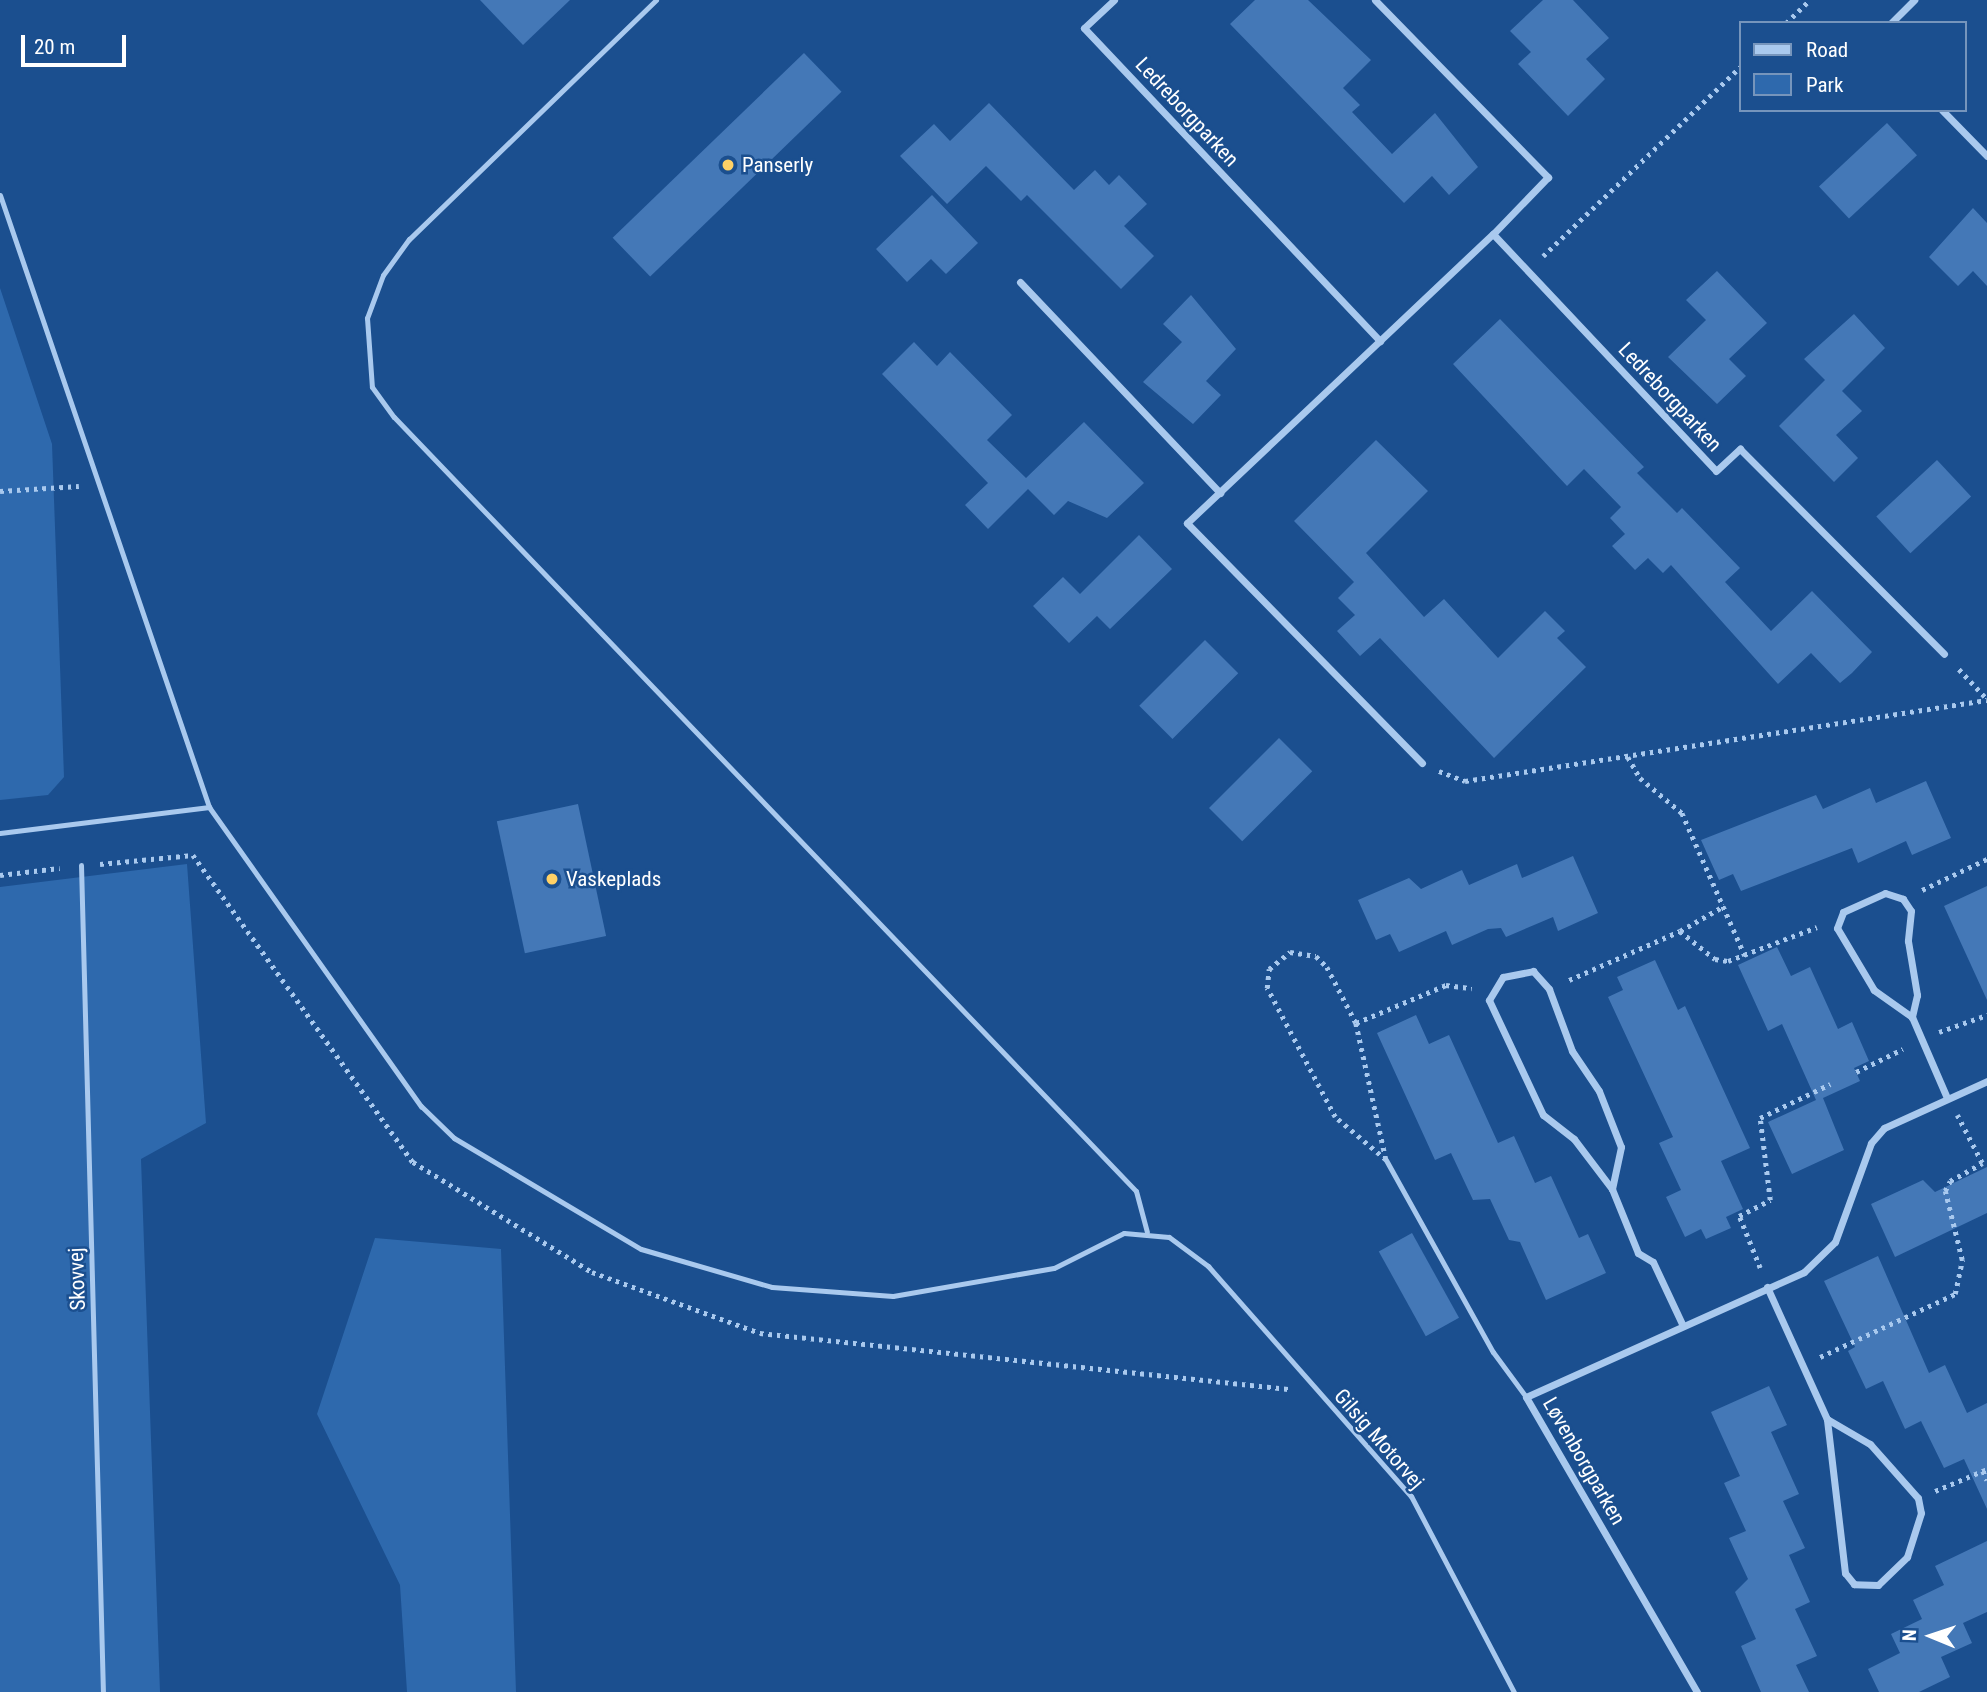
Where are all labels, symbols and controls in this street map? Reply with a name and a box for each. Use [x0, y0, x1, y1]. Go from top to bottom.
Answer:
scale bar [24, 21, 130, 65]
legend [1738, 21, 1966, 112]
text: 20 m [34, 35, 75, 59]
text: Road [1806, 38, 1848, 62]
street label: Ledreborgparken [1130, 52, 1244, 172]
text: Park [1806, 73, 1843, 97]
place label: Panserly [742, 152, 813, 178]
marker: Panserly [720, 157, 736, 173]
street label: Ledreborgparken [1613, 337, 1727, 457]
place label: Vaskeplads [566, 866, 661, 892]
marker: Vaskeplads [544, 871, 560, 887]
street label: Skovvej [63, 1247, 91, 1311]
street label: Gilsig Motorvej [1329, 1384, 1429, 1494]
street label: Løvenborgparken [1537, 1393, 1631, 1529]
north arrow [1896, 1601, 1966, 1671]
text: N [1898, 1629, 1921, 1641]

